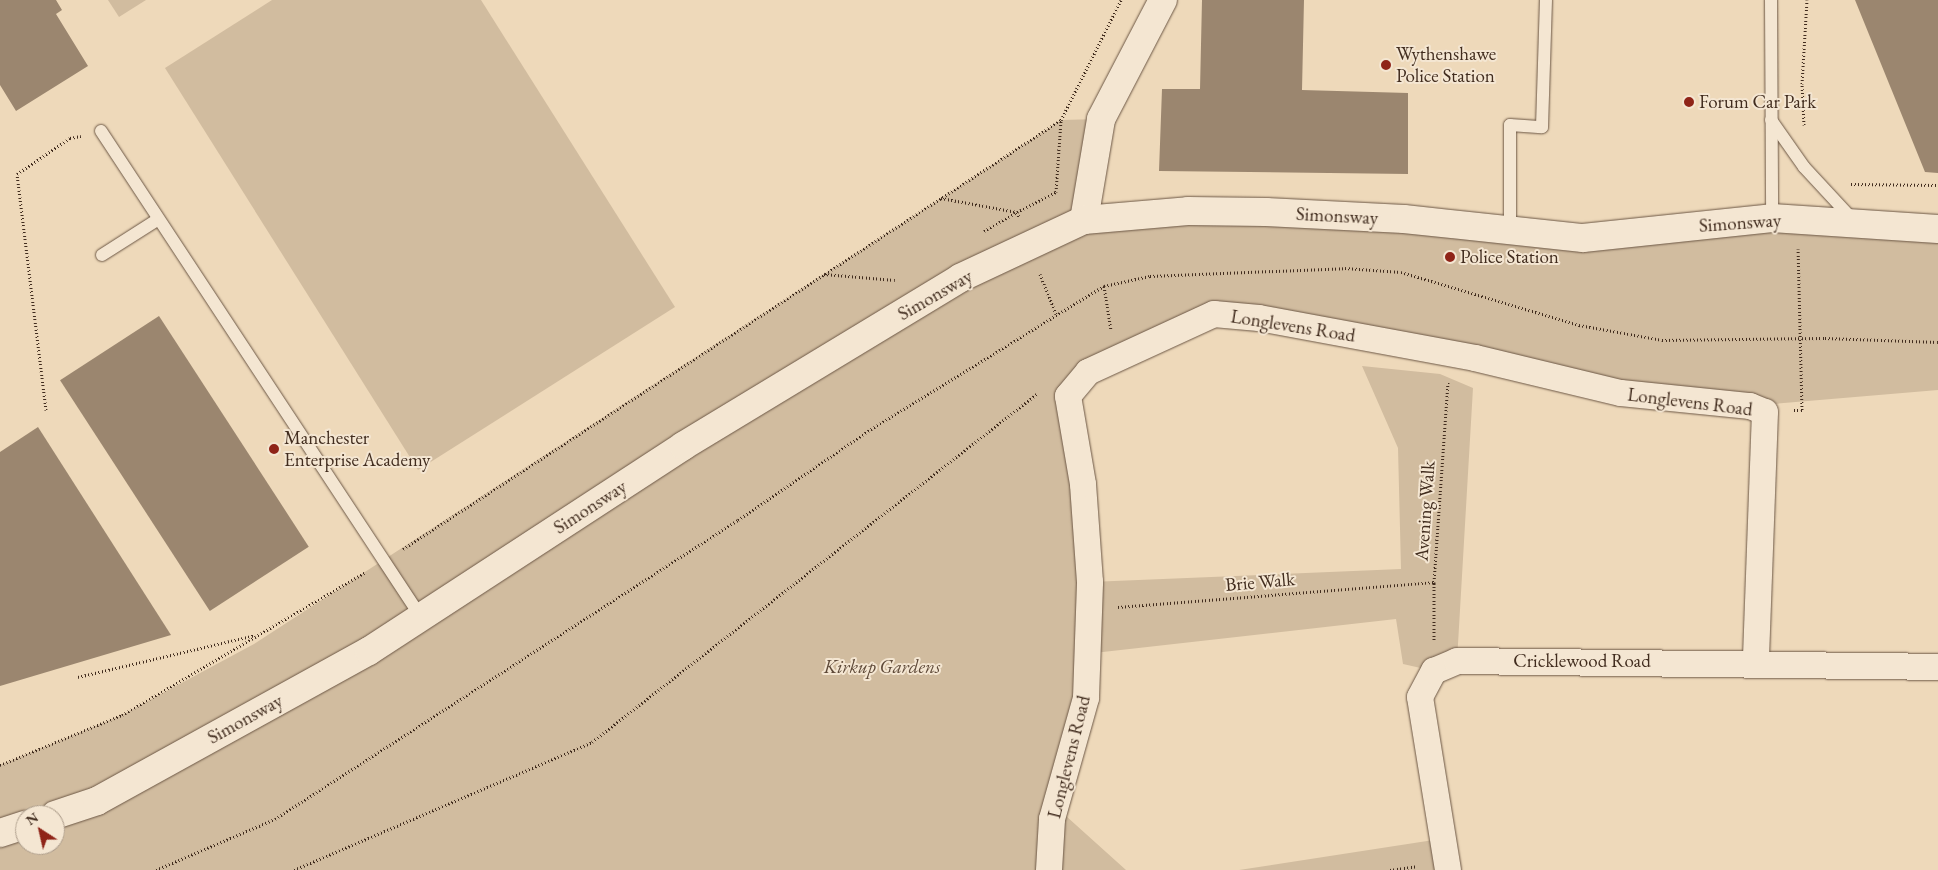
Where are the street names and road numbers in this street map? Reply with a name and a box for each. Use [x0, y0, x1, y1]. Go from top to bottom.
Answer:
street label: Simonsway [1295, 202, 1379, 230]
street label: Simonsway [1698, 209, 1782, 237]
street label: Simonsway [894, 265, 976, 325]
street label: Longlevens Road [1229, 305, 1357, 347]
street label: Longlevens Road [1626, 383, 1754, 421]
street label: Avening Walk [1410, 460, 1440, 562]
street label: Simonsway [549, 475, 631, 539]
street label: Brie Walk [1224, 568, 1296, 596]
street label: Cricklewood Road [1513, 650, 1651, 672]
street label: Simonsway [203, 689, 287, 749]
street label: Longlevens Road [1043, 693, 1095, 821]

